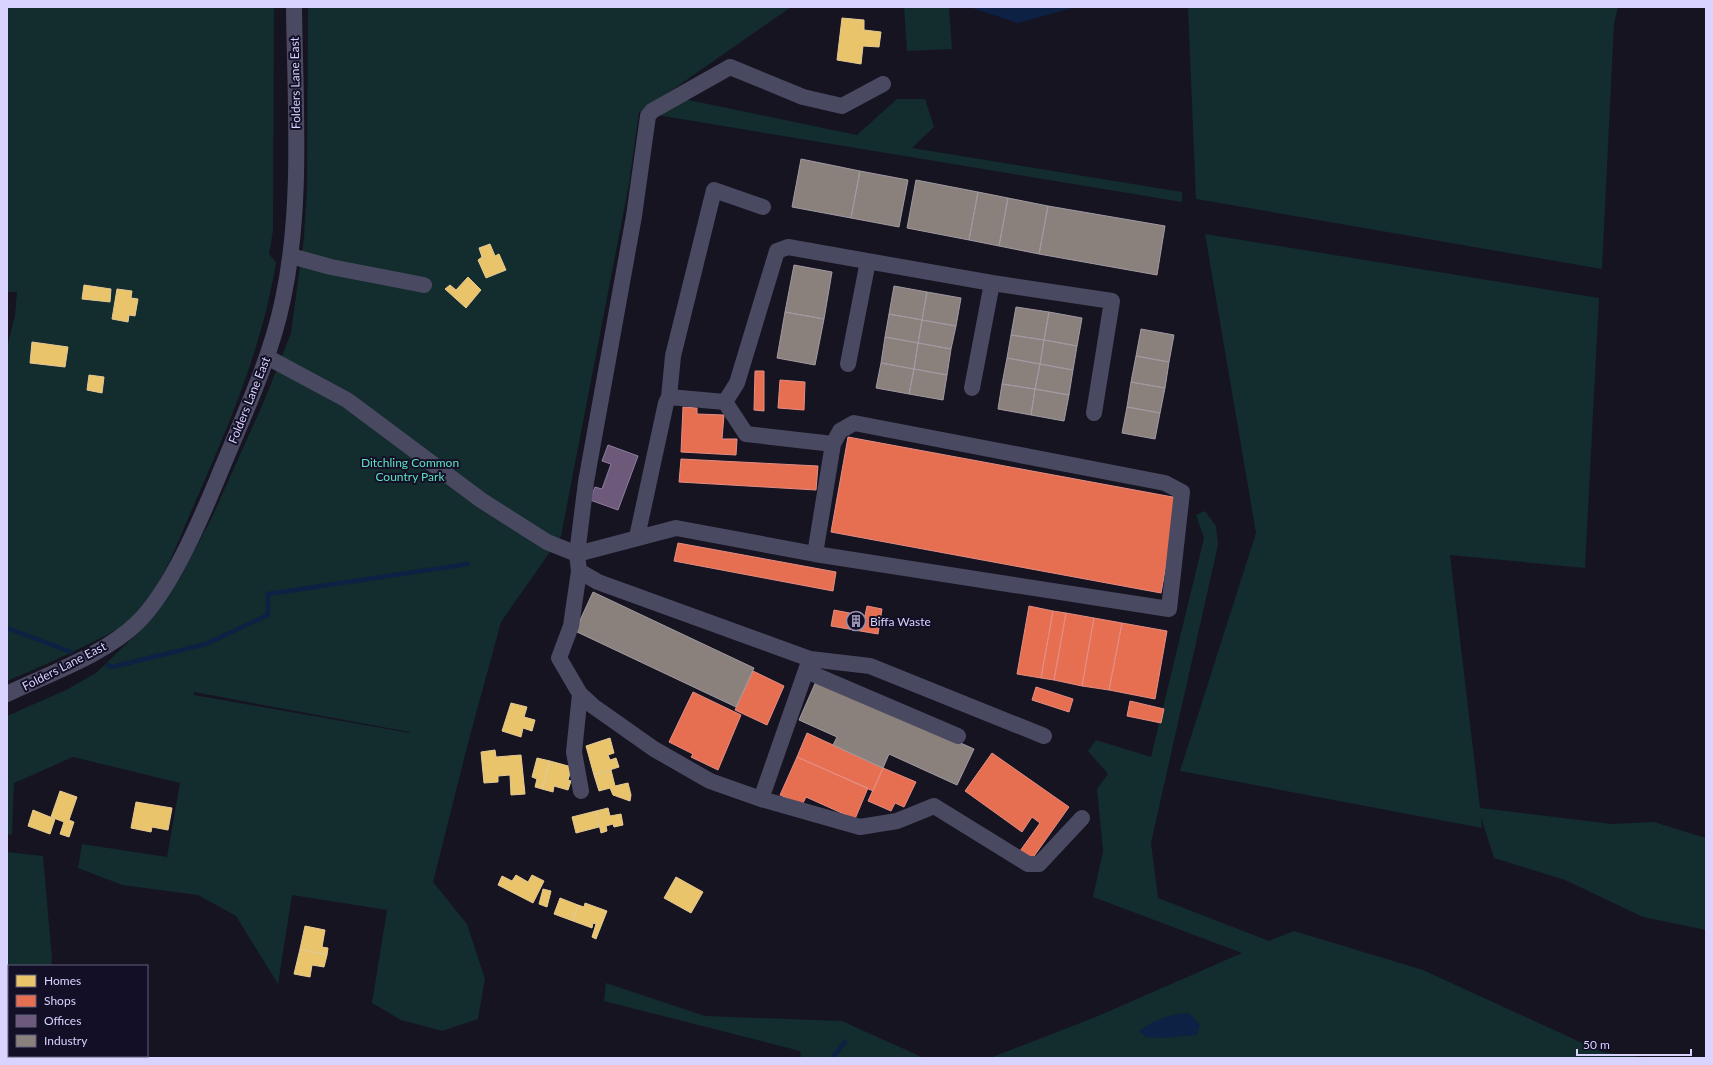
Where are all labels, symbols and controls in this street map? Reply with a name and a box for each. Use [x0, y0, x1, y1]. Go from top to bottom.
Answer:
street label: Folders Lane East [287, 36, 303, 129]
street label: Folders Lane East [225, 354, 273, 446]
park label: Ditchling Common Country Park [361, 455, 459, 484]
building icon: Biffa Waste [845, 610, 867, 632]
place label: Biffa Waste [870, 614, 931, 629]
street label: Folders Lane East [20, 638, 109, 694]
legend [8, 965, 148, 1057]
text: Homes [44, 973, 81, 988]
text: Shops [44, 993, 76, 1008]
text: Offices [44, 1013, 81, 1028]
scale bar [1577, 1031, 1691, 1057]
text: Industry [44, 1033, 88, 1048]
text: 50 m [1583, 1037, 1610, 1052]

